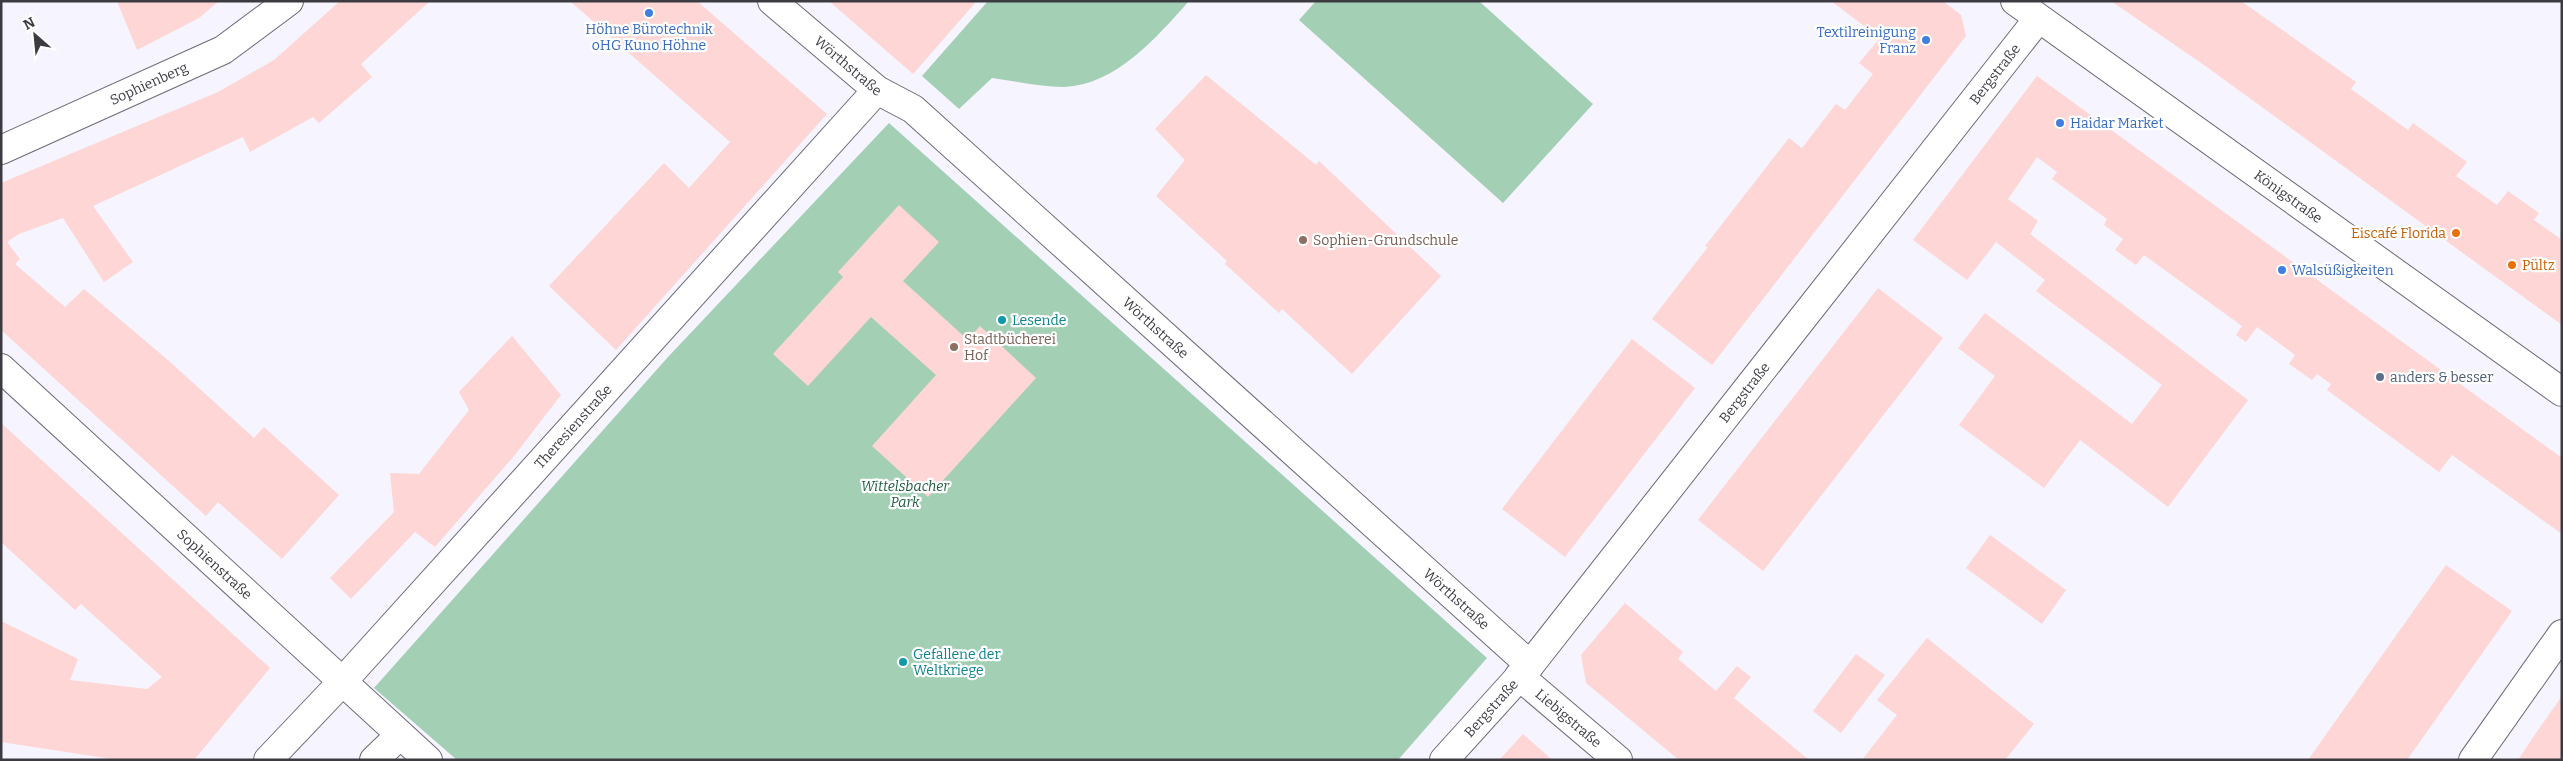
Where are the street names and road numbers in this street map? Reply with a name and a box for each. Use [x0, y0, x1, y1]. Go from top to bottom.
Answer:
street label: Wörthstraße [811, 33, 884, 100]
street label: Bergstraße [1966, 41, 2024, 108]
street label: Sophienberg [107, 59, 191, 109]
street label: Königstraße [2251, 167, 2326, 227]
street label: Wörthstraße [1119, 294, 1192, 362]
street label: Bergstraße [1716, 359, 1774, 426]
street label: Theresienstraße [531, 381, 616, 472]
street label: Sophienstraße [173, 526, 255, 603]
street label: Wörthstraße [1420, 565, 1493, 633]
street label: Bergstraße [1461, 676, 1522, 741]
street label: Liebigstraße [1532, 686, 1605, 751]

